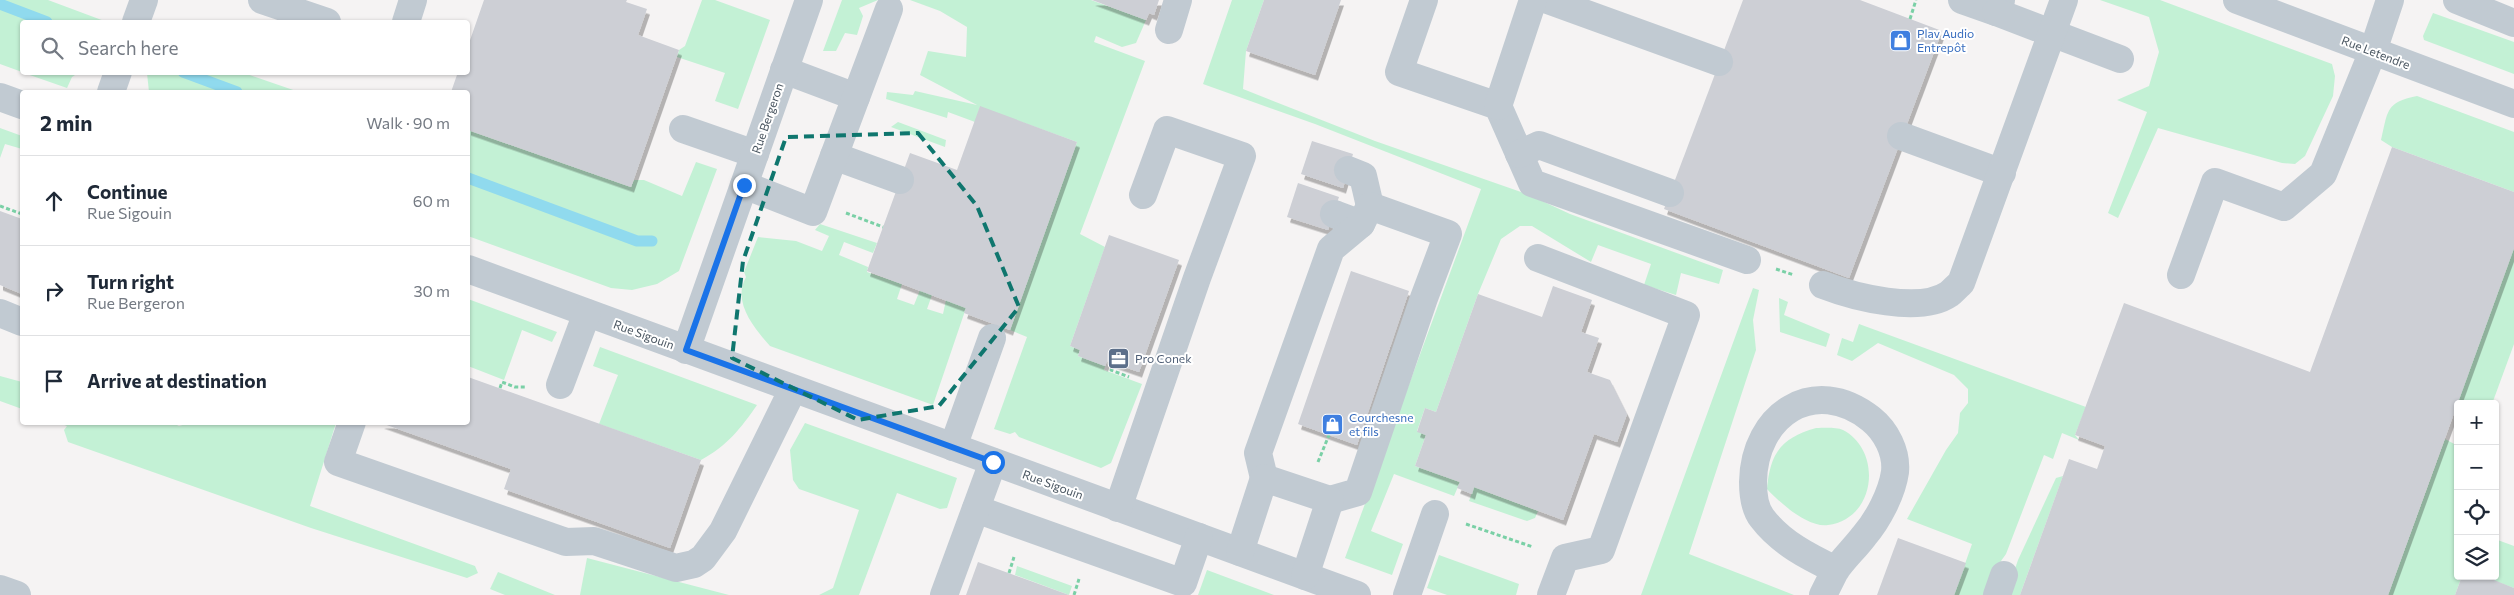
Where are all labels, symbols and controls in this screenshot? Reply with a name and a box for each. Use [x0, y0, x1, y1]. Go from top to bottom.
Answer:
search box [20, 20, 470, 75]
place label: Plav Audio Entrepôt [1917, 26, 1974, 54]
shop icon: Plav Audio Entrepôt [1889, 28, 1913, 52]
street label: Rue Letendre [2340, 33, 2412, 71]
icon: search [38, 34, 66, 62]
text: Search here [78, 36, 178, 59]
street label: Rue Bergeron [748, 81, 786, 155]
text: 2 min [40, 110, 92, 135]
text: Walk · 90 m [366, 113, 450, 132]
route end [733, 174, 756, 197]
text: Continue [87, 180, 167, 203]
icon: ahead [40, 187, 68, 215]
text: 60 m [413, 191, 450, 210]
text: Rue Sigouin [87, 203, 172, 222]
text: Turn right [87, 270, 174, 293]
icon: right [40, 277, 68, 305]
text: 30 m [413, 281, 450, 300]
text: Rue Bergeron [87, 293, 185, 312]
street label: Rue Sigouin [612, 317, 676, 351]
office icon: Pro Conek [1107, 346, 1131, 370]
place label: Pro Conek [1135, 351, 1192, 365]
icon: arrive [40, 367, 68, 395]
text: Arrive at destination [87, 369, 267, 392]
map controls [2454, 400, 2499, 580]
button: + [2454, 400, 2499, 445]
place label: Courchesne et fils [1349, 410, 1414, 438]
shop icon: Courchesne et fils [1321, 412, 1345, 436]
button: − [2454, 445, 2499, 490]
route start [982, 451, 1005, 474]
street label: Rue Sigouin [1021, 467, 1085, 501]
button: locate [2454, 490, 2499, 535]
button: layers [2454, 535, 2499, 580]

